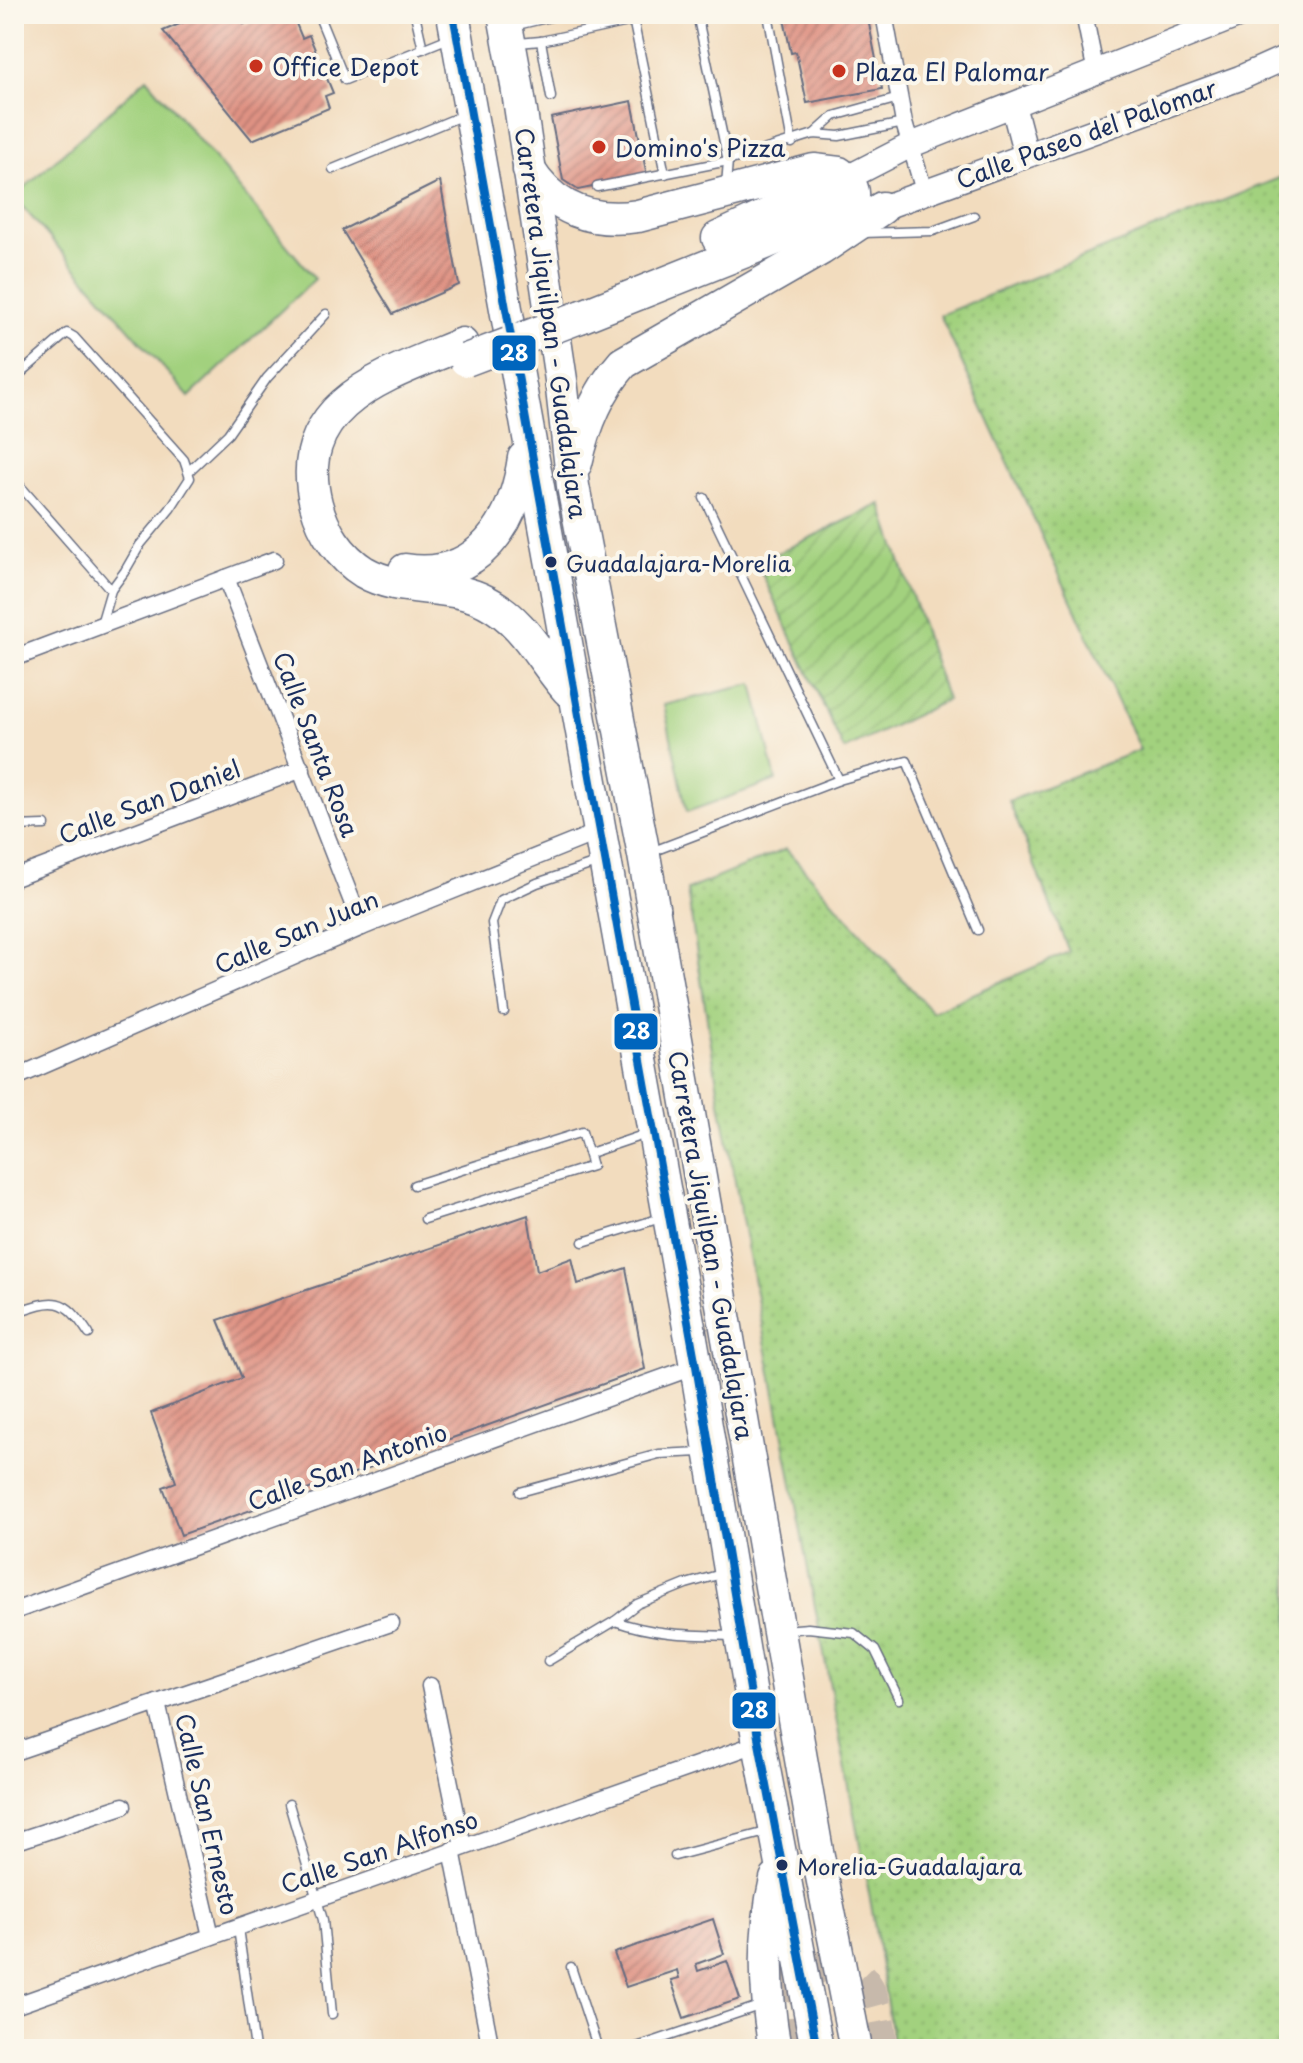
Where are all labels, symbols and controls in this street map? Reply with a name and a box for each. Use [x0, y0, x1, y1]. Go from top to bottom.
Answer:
place label: Office Depot [272, 48, 419, 84]
place label: Plaza El Palomar [855, 53, 1049, 89]
marker: Office Depot [247, 57, 265, 75]
marker: Plaza El Palomar [830, 62, 848, 80]
street label: Calle Paseo del Palomar [951, 69, 1221, 197]
street label: Carretera Jiquilpan - Guadalajara [507, 125, 597, 521]
place label: Domino's Pizza [615, 129, 786, 165]
marker: Domino's Pizza [590, 138, 608, 156]
line badge: 28 [491, 334, 537, 372]
text: 28 [499, 335, 529, 368]
place label: Guadalajara-Morelia [566, 546, 792, 579]
marker: Guadalajara-Morelia [543, 554, 559, 570]
street label: Calle Santa Rosa [265, 646, 369, 842]
street label: Calle San Daniel [53, 750, 245, 852]
street label: Calle San Juan [208, 880, 384, 982]
line badge: 28 [613, 1012, 659, 1051]
text: 28 [621, 1013, 651, 1046]
street label: Carretera Jiquilpan - Guadalajara [660, 1048, 764, 1442]
street label: Calle San Antonio [242, 1413, 452, 1519]
line badge: 28 [731, 1691, 777, 1730]
text: 28 [739, 1692, 769, 1725]
street label: Calle San Ernesto [167, 1709, 249, 1919]
street label: Calle San Alfonso [275, 1800, 483, 1902]
place label: Morelia-Guadalajara [797, 1849, 1022, 1882]
marker: Morelia-Guadalajara [774, 1857, 790, 1873]

